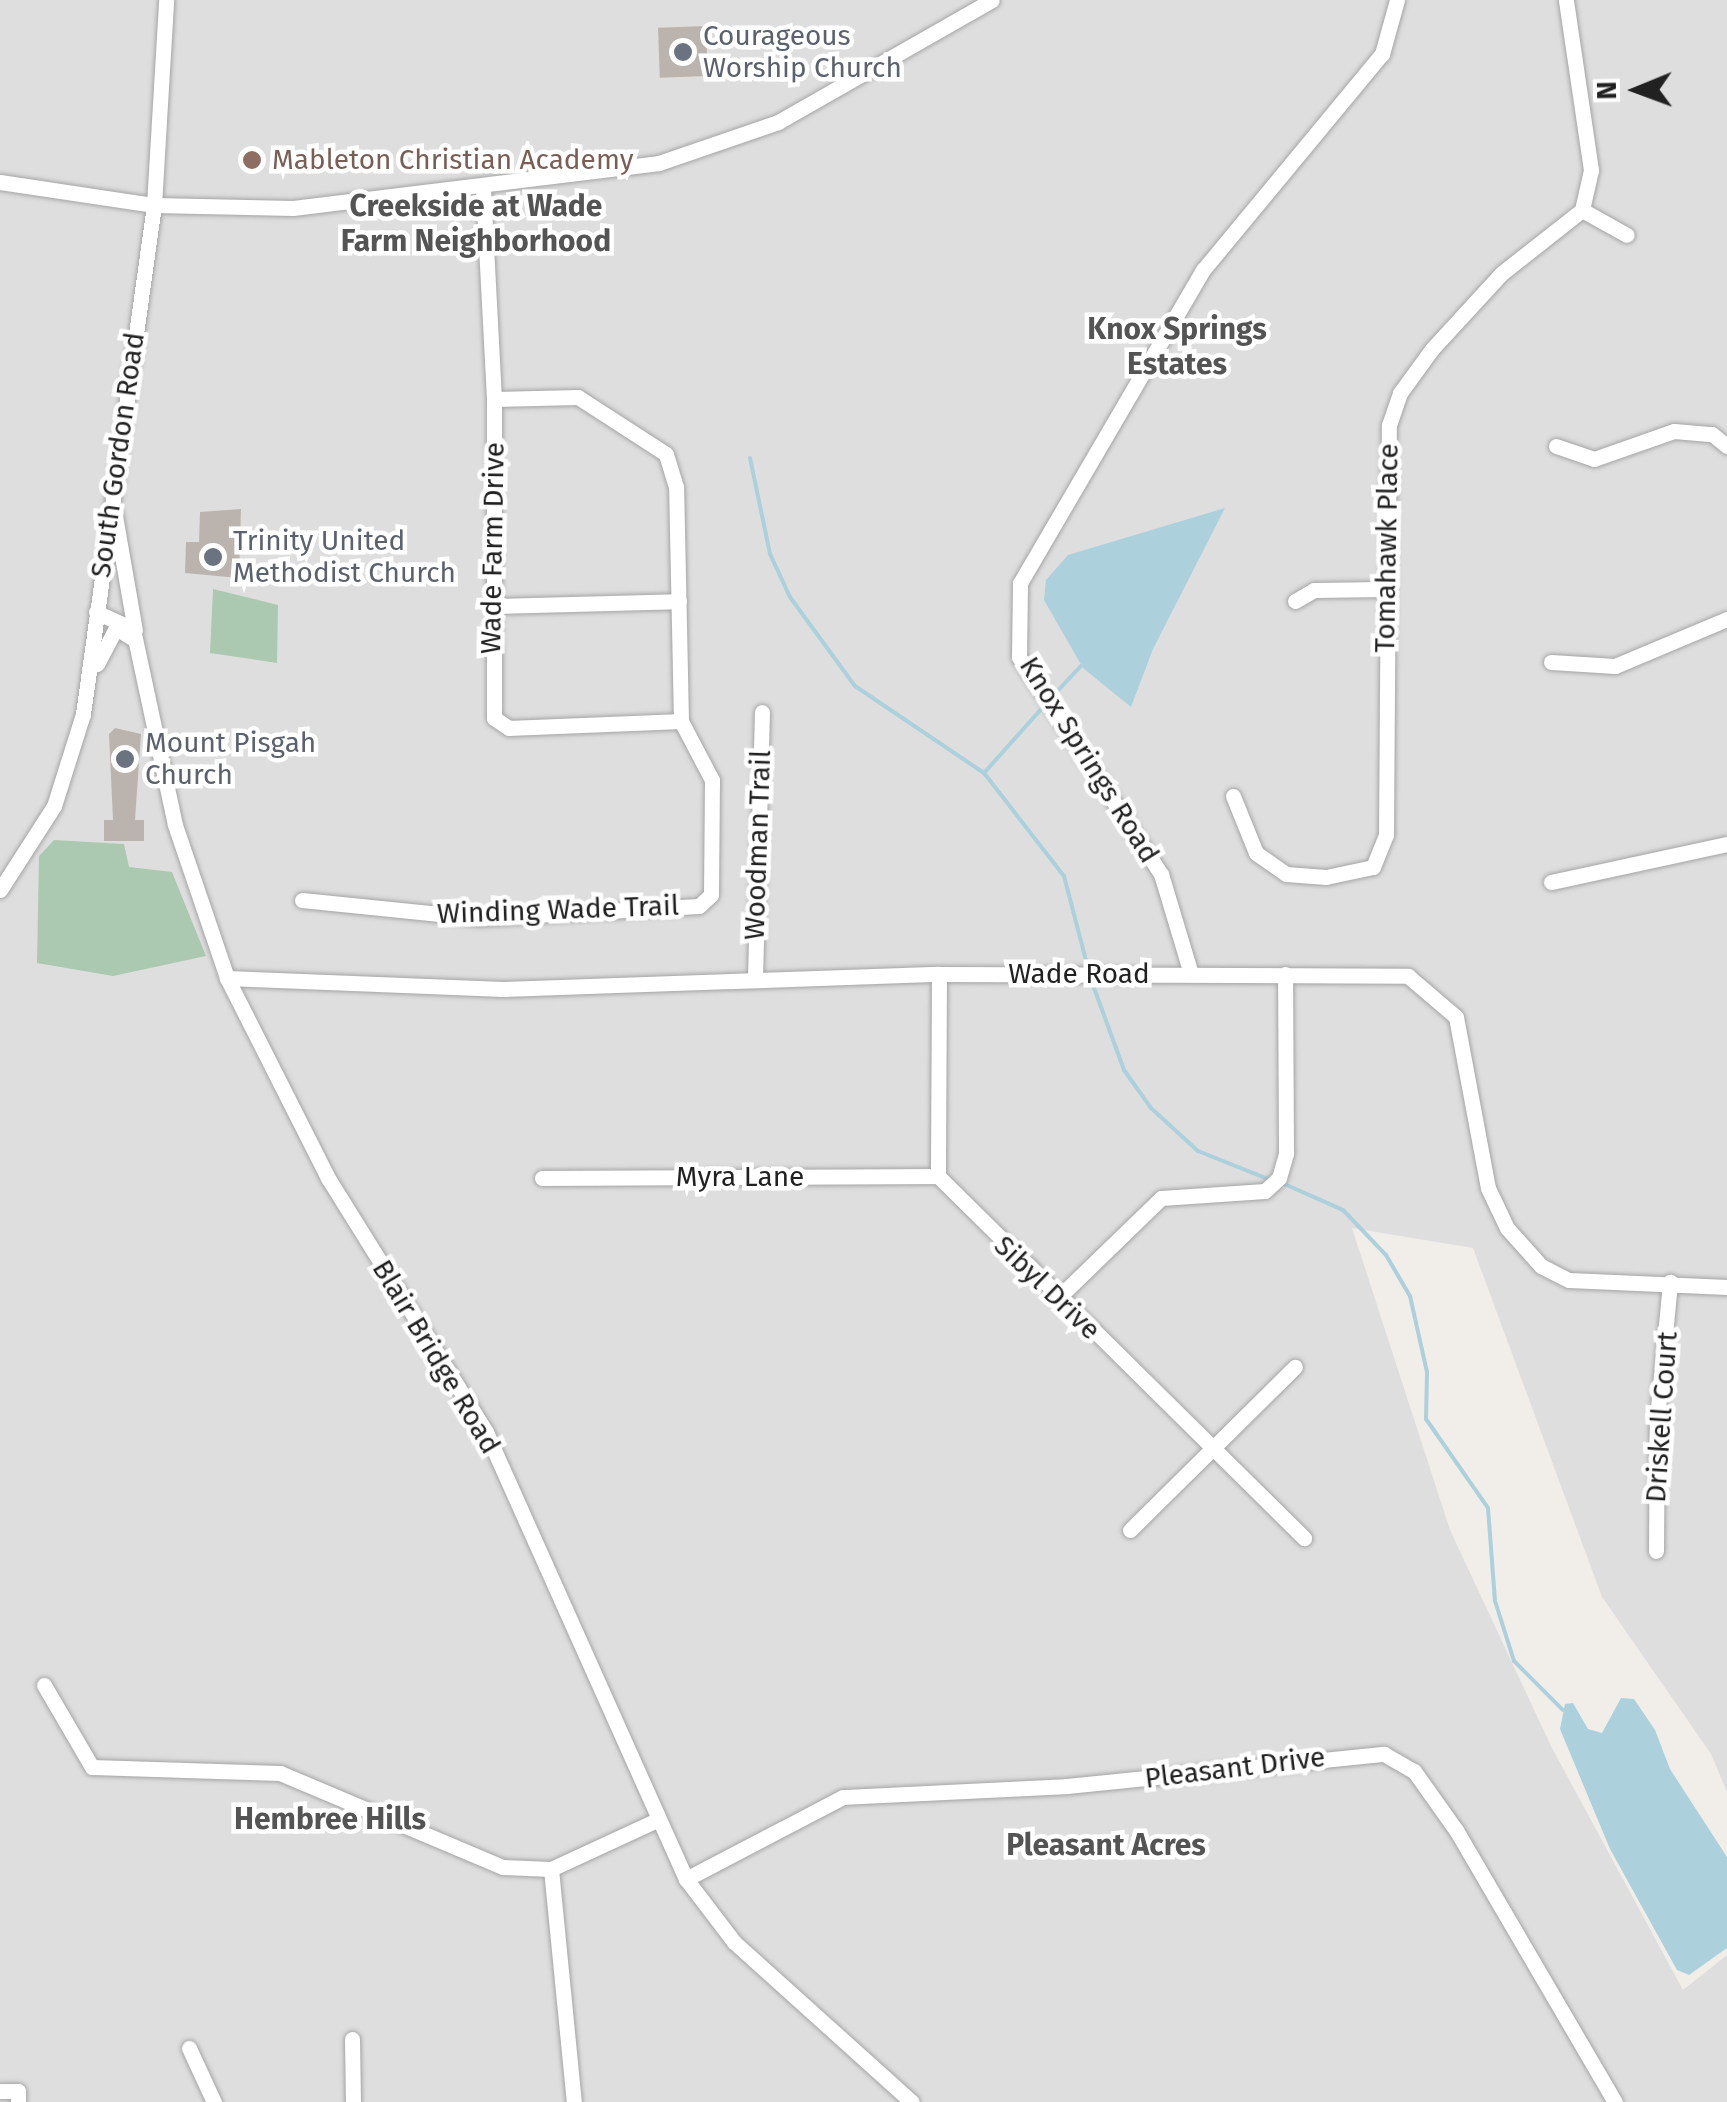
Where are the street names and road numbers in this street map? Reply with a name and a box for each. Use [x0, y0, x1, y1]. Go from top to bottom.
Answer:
street label: South Gordon Road [84, 330, 152, 580]
street label: Wade Farm Drive [474, 442, 512, 654]
street label: Tomahawk Place [1368, 443, 1406, 653]
street label: Knox Springs Road [1012, 651, 1166, 869]
street label: Woodman Trail [738, 749, 778, 941]
street label: Winding Wade Trail [436, 889, 680, 931]
street label: Wade Road [1008, 957, 1150, 991]
street label: Myra Lane [676, 1160, 804, 1194]
street label: Sibyl Drive [987, 1229, 1107, 1347]
street label: Blair Bridge Road [365, 1254, 507, 1460]
street label: Driskell Court [1639, 1330, 1685, 1504]
street label: Pleasant Drive [1143, 1740, 1327, 1796]

